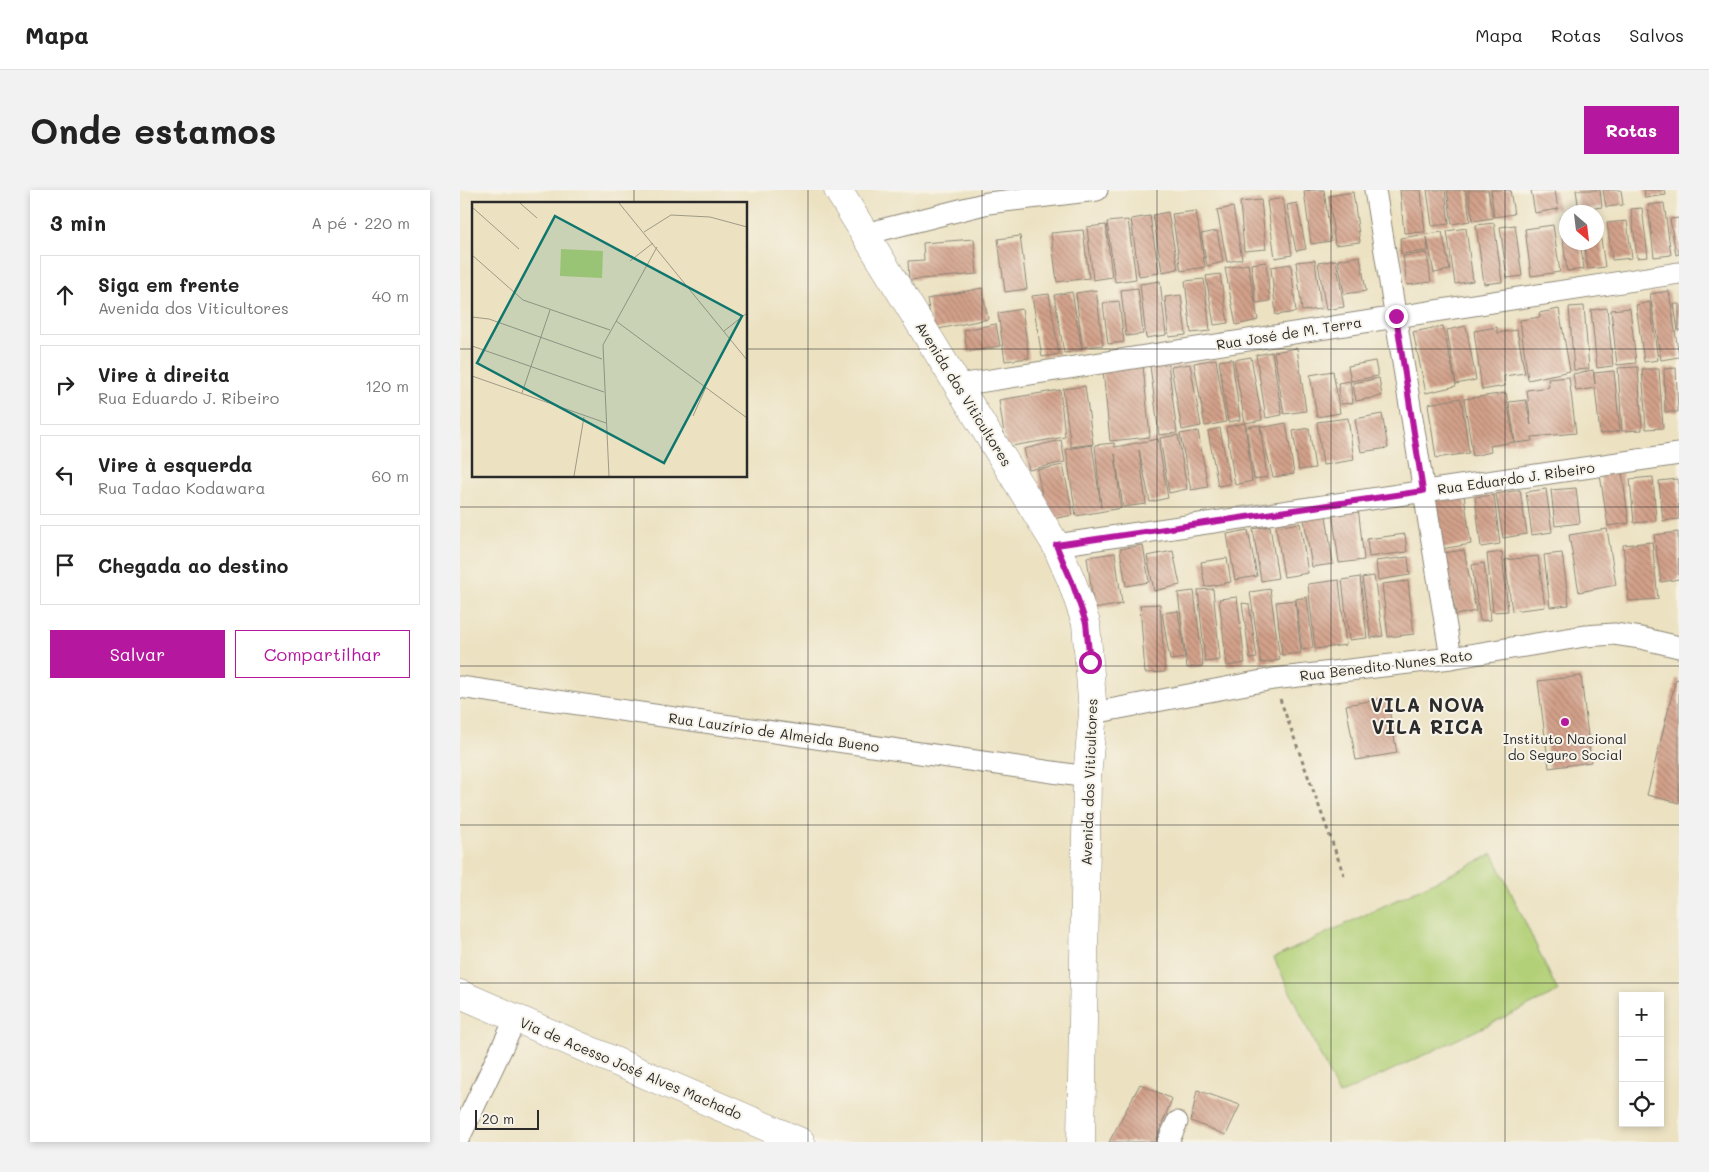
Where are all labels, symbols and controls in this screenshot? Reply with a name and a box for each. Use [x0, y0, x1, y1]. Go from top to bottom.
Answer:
text: Mapa [25, 19, 89, 50]
text: Mapa [1475, 23, 1523, 47]
text: Rotas [1551, 23, 1601, 47]
text: Salvos [1629, 23, 1684, 47]
button: Rotas [1584, 106, 1679, 154]
text: Onde estamos [30, 107, 276, 153]
inset map [472, 202, 748, 478]
north arrow [1559, 205, 1604, 250]
text: 3 min [50, 209, 106, 236]
text: A pé · 220 m [311, 212, 410, 233]
text: Siga em frente [98, 272, 239, 297]
icon: ahead [51, 281, 79, 309]
text: 40 m [372, 285, 409, 306]
text: Avenida dos Viticultores [98, 297, 289, 318]
route end [1385, 305, 1408, 328]
street label: Rua José de M. Terra [1215, 312, 1363, 354]
street label: Avenida dos Viticultores [912, 318, 1016, 470]
text: Vire à direita [98, 362, 230, 387]
icon: right [51, 371, 79, 399]
text: 120 m [365, 375, 409, 396]
text: Rua Eduardo J. Ribeiro [98, 387, 279, 408]
text: Vire à esquerda [98, 452, 253, 477]
street label: Rua Eduardo J. Ribeiro [1436, 458, 1596, 498]
icon: left [51, 461, 79, 489]
text: 60 m [372, 465, 409, 486]
text: Rua Tadao Kodawara [98, 477, 265, 498]
icon: arrive [51, 551, 79, 579]
text: Chegada ao destino [98, 553, 288, 578]
button: Salvar [50, 630, 225, 678]
button: Compartilhar [235, 630, 410, 678]
street label: Rua Benedito Nunes Rato [1299, 645, 1473, 685]
route start [1079, 651, 1102, 674]
district label: VILA NOVA VILA RICA [1370, 692, 1486, 739]
street label: Avenida dos Viticultores [1077, 698, 1101, 866]
street label: Rua Lauzírio de Almeida Bueno [668, 708, 880, 756]
marker: Instituto Nacional do Seguro Social [1559, 716, 1571, 728]
place label: Instituto Nacional do Seguro Social [1503, 729, 1627, 764]
map controls [1619, 992, 1664, 1127]
button: + [1619, 992, 1664, 1037]
street label: Via de Acesso José Alves Machado [517, 1012, 745, 1124]
button: − [1619, 1037, 1664, 1082]
button: locate [1619, 1082, 1664, 1127]
scale bar [475, 1107, 539, 1130]
text: 20 m [482, 1109, 514, 1128]

